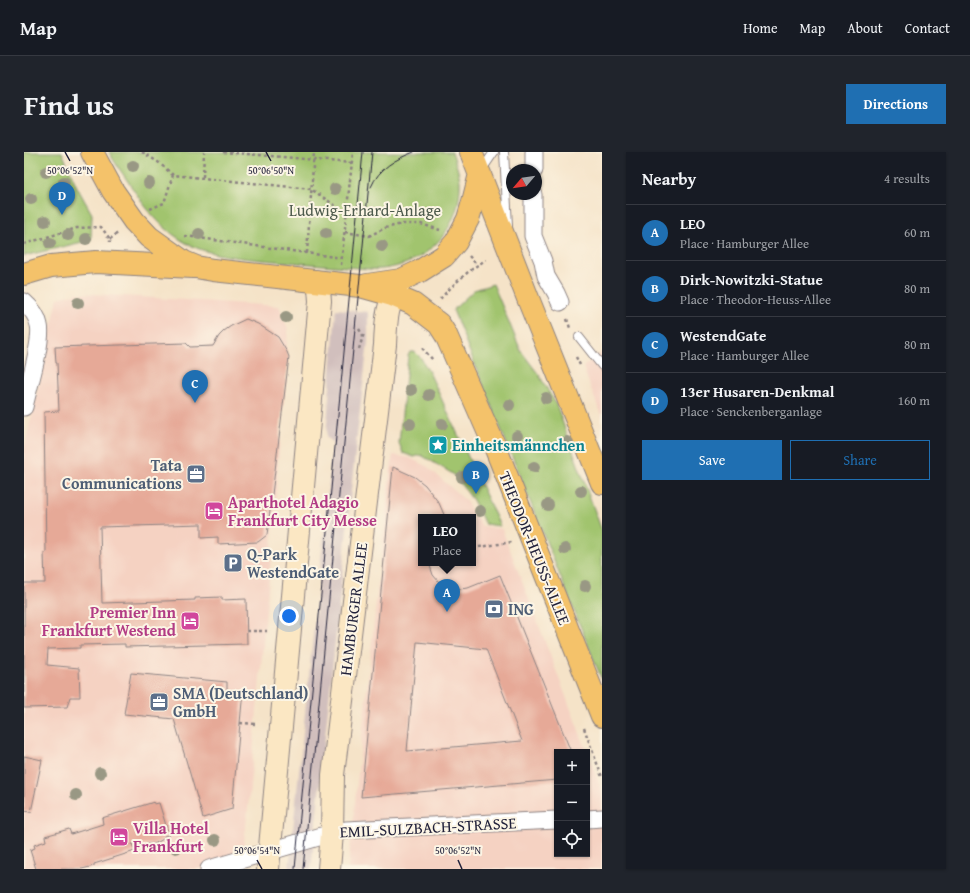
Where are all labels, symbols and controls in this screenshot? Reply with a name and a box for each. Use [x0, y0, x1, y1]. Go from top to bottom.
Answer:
text: Map [20, 14, 57, 42]
text: Home [743, 18, 778, 38]
text: Map [800, 18, 825, 38]
text: About [847, 18, 883, 38]
text: Contact [905, 18, 950, 38]
text: Find us [24, 84, 114, 125]
button: Directions [846, 84, 946, 124]
text: 50°06'52"N [47, 163, 93, 178]
text: 50°06'50"N [248, 163, 294, 178]
north arrow [506, 164, 542, 200]
text: Nearby [642, 166, 696, 191]
text: 4 results [884, 169, 930, 188]
pin: D [49, 182, 75, 215]
park label: Ludwig-Erhard-Anlage [289, 198, 441, 222]
text: LEO [680, 213, 705, 234]
text: A [651, 223, 659, 242]
text: 60 m [904, 223, 930, 242]
text: Place · Hamburger Allee [680, 234, 809, 253]
text: Dirk-Nowitzki-Statue [680, 269, 823, 290]
text: B [651, 279, 659, 298]
text: 80 m [904, 279, 930, 298]
text: Place · Theodor-Heuss-Allee [680, 290, 831, 309]
text: WestendGate [680, 325, 766, 346]
text: C [651, 335, 659, 354]
text: 80 m [904, 335, 930, 354]
text: Place · Hamburger Allee [680, 346, 809, 365]
pin: C [182, 370, 208, 403]
text: 13er Husaren-Denkmal [680, 381, 834, 402]
text: D [651, 391, 659, 410]
text: 160 m [898, 391, 930, 410]
text: Place · Senckenberganlage [680, 402, 822, 421]
place label: Einheitsmännchen [452, 433, 585, 457]
place icon: Einheitsmännchen [427, 434, 449, 456]
button: Save [642, 440, 782, 480]
button: Share [790, 440, 930, 480]
place label: Tata Communications [62, 453, 183, 495]
pin: B [463, 461, 489, 494]
office icon: Tata Communications [185, 463, 207, 485]
street label: THEODOR-HEUSS-ALLEE [493, 468, 577, 628]
place label: Aparthotel Adagio Frankfurt City Messe [228, 490, 377, 532]
hotel icon: Aparthotel Adagio Frankfurt City Messe [203, 500, 225, 522]
popup [418, 514, 476, 566]
text: LEO [433, 520, 458, 541]
street label: HAMBURGER ALLEE [333, 541, 373, 677]
text: Place [433, 541, 461, 560]
place label: Q-Park WestendGate [247, 542, 339, 584]
parking icon: Q-Park WestendGate [222, 552, 244, 574]
pin: A [434, 579, 460, 612]
place label: ING [508, 597, 534, 621]
bank icon: ING [483, 598, 505, 620]
place label: Premier Inn Frankfurt Westend [42, 600, 177, 642]
your location [279, 606, 299, 626]
hotel icon: Premier Inn Frankfurt Westend [179, 610, 201, 632]
place label: SMA (Deutschland) GmbH [173, 681, 308, 723]
office icon: SMA (Deutschland) GmbH [148, 691, 170, 713]
map controls [554, 749, 590, 857]
button: + [554, 749, 590, 785]
button: − [554, 785, 590, 821]
street label: EMIL-SULZBACH-STRASSE [339, 810, 517, 844]
place label: Villa Hotel Frankfurt [133, 816, 209, 858]
button: locate [554, 821, 590, 857]
hotel icon: Villa Hotel Frankfurt [108, 826, 130, 848]
text: 50°06'54"N [234, 843, 280, 858]
text: 50°06'52"N [435, 843, 481, 858]

